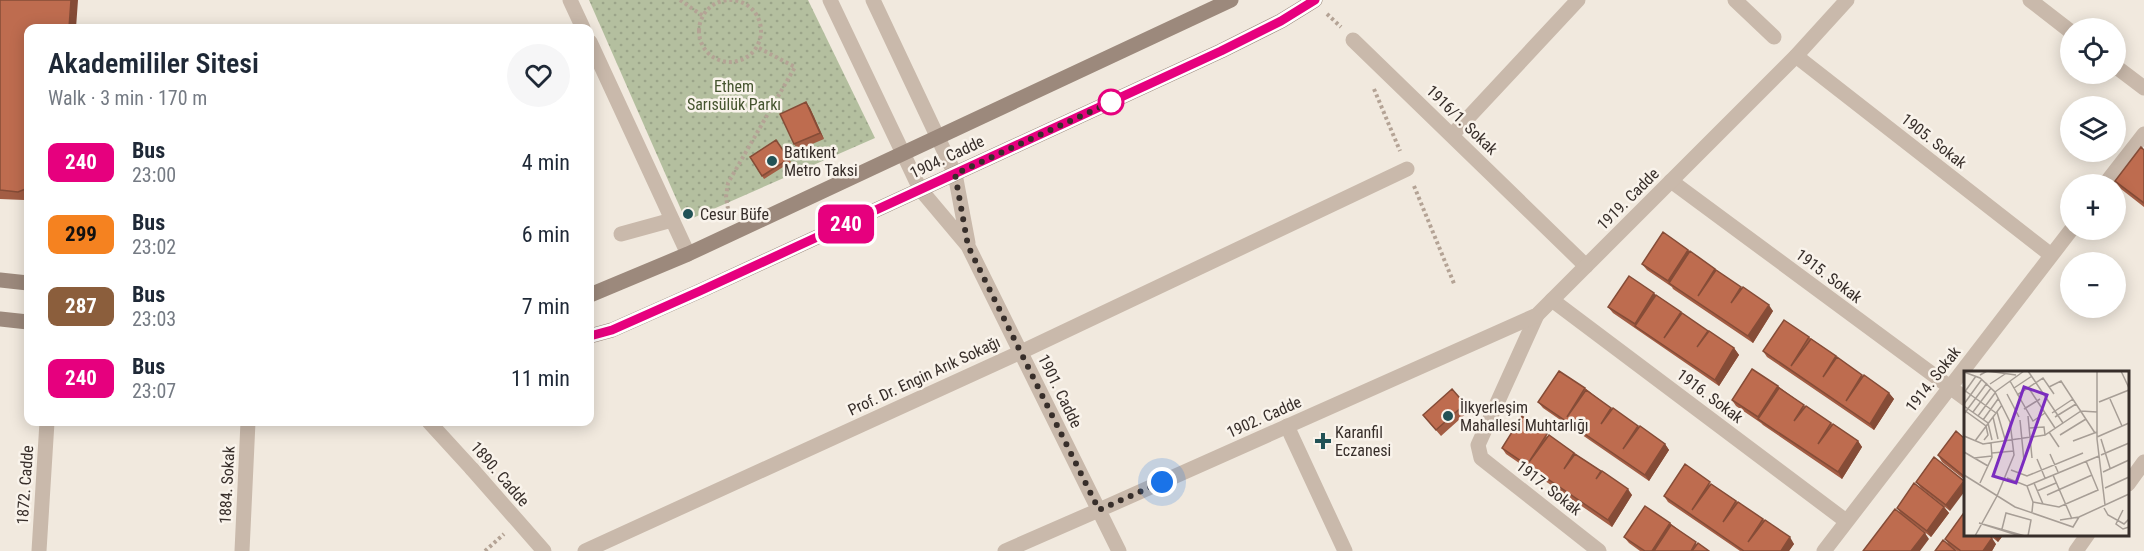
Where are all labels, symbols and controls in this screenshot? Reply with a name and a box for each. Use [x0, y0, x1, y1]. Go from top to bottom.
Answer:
map controls [2060, 18, 2126, 318]
button: locate [2060, 18, 2126, 84]
button: heart [507, 44, 570, 107]
text: Akademililer Sitesi [48, 47, 259, 80]
park label: Ethem Sarısülük Parkı [687, 77, 781, 114]
street label: 1916/1. Sokak [1422, 81, 1502, 159]
text: Walk · 3 min · 170 m [48, 86, 207, 110]
unlabelled marker [1098, 89, 1124, 115]
button: layers [2060, 96, 2126, 162]
street label: 1905. Sokak [1897, 110, 1971, 173]
street label: 1904. Cadde [907, 132, 987, 182]
text: Bus [132, 138, 165, 163]
place label: Batıkent Metro Taksi [784, 143, 858, 180]
text: 240 [65, 150, 97, 174]
text: 4 min [522, 150, 570, 175]
marker: Batıkent Metro Taksi [765, 154, 779, 168]
text: 23:00 [132, 163, 176, 187]
street label: 1919. Cadde [1593, 164, 1663, 234]
button: + [2060, 174, 2126, 240]
line badge: 240 [812, 204, 880, 244]
place label: Cesur Büfe [700, 205, 769, 224]
marker: Cesur Büfe [681, 207, 695, 221]
text: Bus [132, 210, 165, 235]
text: 240 [830, 212, 862, 236]
text: 299 [65, 222, 97, 246]
text: 6 min [522, 222, 570, 247]
text: 23:02 [132, 235, 176, 259]
street label: 1915. Sokak [1792, 245, 1866, 307]
button: − [2060, 252, 2126, 318]
text: Bus [132, 282, 165, 307]
text: 287 [65, 294, 97, 318]
text: 7 min [522, 294, 570, 319]
text: 23:03 [132, 307, 176, 331]
street label: Prof. Dr. Engin Arık Sokağı [845, 332, 1003, 420]
street label: 1914. Sokak [1902, 342, 1965, 416]
street label: 1901. Cadde [1034, 351, 1086, 431]
text: Bus [132, 354, 165, 379]
street label: 1916. Sokak [1673, 365, 1747, 427]
text: 240 [65, 366, 97, 390]
text: 11 min [511, 366, 570, 391]
inset map [1964, 371, 2129, 536]
text: 23:07 [132, 379, 176, 403]
street label: 1902. Cadde [1224, 392, 1304, 442]
place label: İlkyerleşim Mahallesi Muhtarlığı [1460, 398, 1589, 435]
marker: İlkyerleşim Mahallesi Muhtarlığı [1441, 409, 1455, 423]
place label: Karanfil Eczanesi [1335, 423, 1391, 460]
marker: Karanfil Eczanesi [1316, 434, 1330, 448]
street label: 1890. Cadde [467, 438, 533, 510]
street label: 1872. Cadde [13, 445, 37, 525]
street label: 1884. Sokak [215, 445, 239, 524]
street label: 1917. Sokak [1512, 457, 1586, 520]
your location [1147, 467, 1177, 497]

